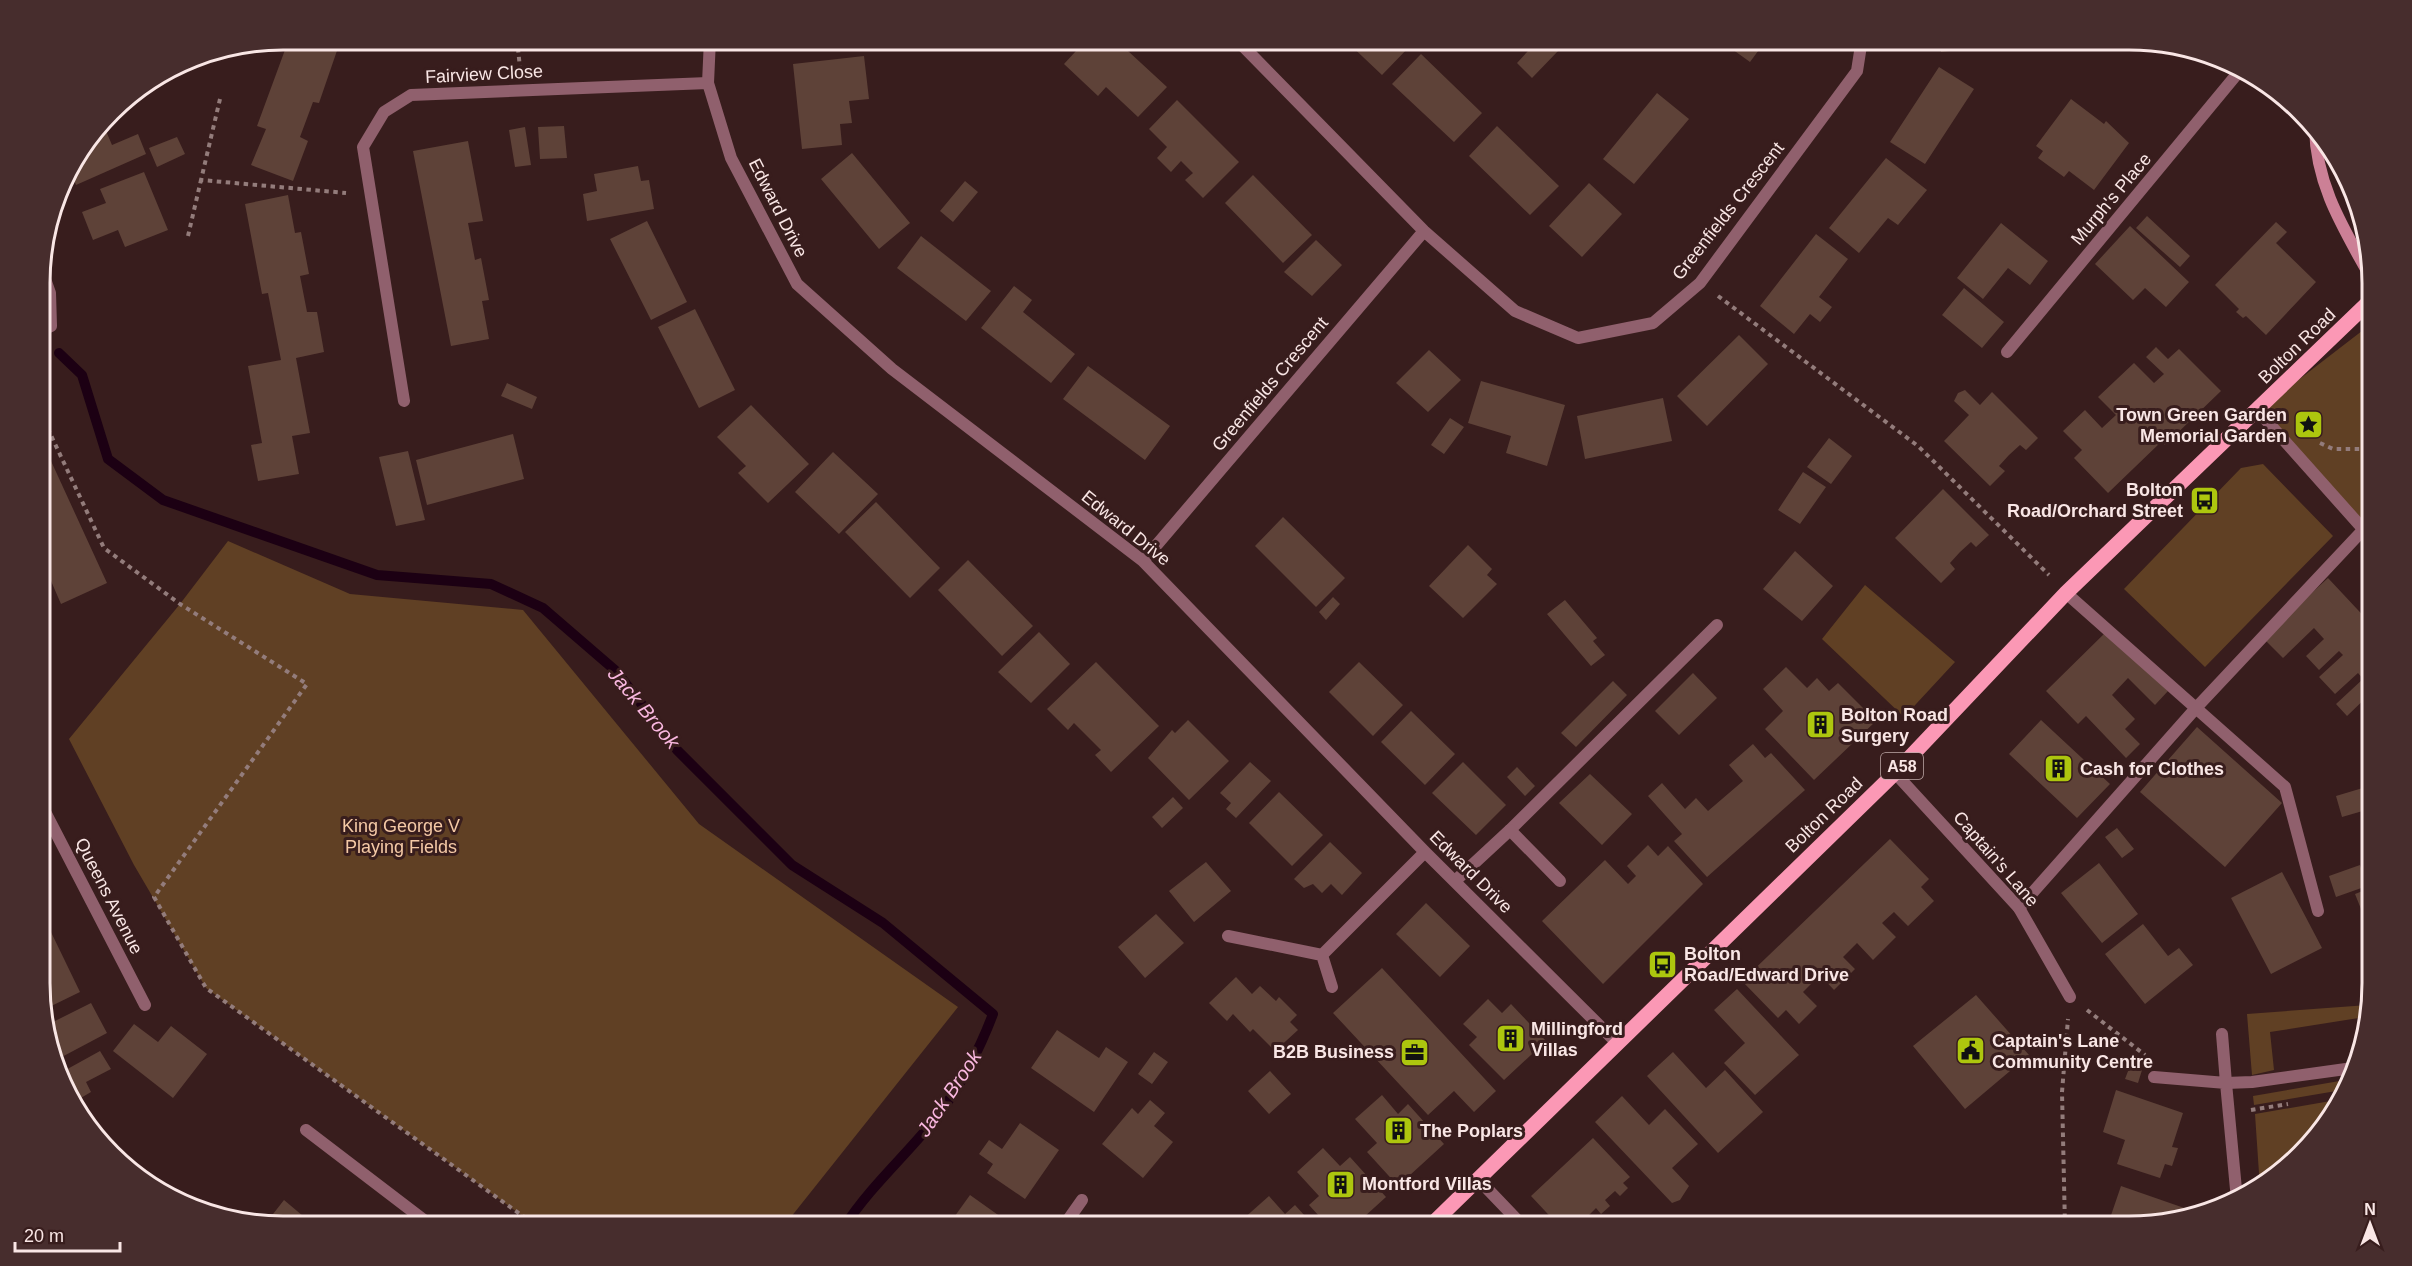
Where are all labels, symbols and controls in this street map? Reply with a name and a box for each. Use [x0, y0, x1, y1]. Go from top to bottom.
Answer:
street label: Fairview Close [425, 61, 543, 87]
street label: Greenfields Crescent [1668, 138, 1788, 284]
street label: Murph's Place [2067, 149, 2155, 249]
street label: Edward Drive [745, 155, 811, 261]
street label: Bolton Road [2254, 304, 2340, 388]
street label: Greenfields Crescent [1208, 313, 1332, 455]
place label: Town Green Garden Memorial Garden [2116, 405, 2287, 446]
place icon: Town Green Garden Memorial Garden [2292, 409, 2324, 441]
place label: Bolton Road/Orchard Street [2007, 480, 2183, 521]
bus stop icon: Bolton Road/Orchard Street [2188, 484, 2220, 516]
street label: Edward Drive [1078, 486, 1174, 570]
water label: Jack Brook [603, 662, 685, 754]
place label: Bolton Road Surgery [1841, 705, 1948, 746]
building icon: Bolton Road Surgery [1804, 709, 1836, 741]
road number: A58 [1881, 753, 1923, 779]
building icon: Cash for Clothes [2043, 753, 2075, 785]
place label: Cash for Clothes [2080, 759, 2224, 779]
street label: Bolton Road [1781, 773, 1867, 857]
street label: Captain's Lane [1949, 807, 2043, 911]
park label: King George V Playing Fields [342, 816, 460, 857]
street label: Edward Drive [1426, 827, 1516, 917]
street label: Queens Avenue [71, 835, 147, 957]
place label: Bolton Road/Edward Drive [1684, 944, 1849, 985]
bus stop icon: Bolton Road/Edward Drive [1647, 948, 1679, 980]
place label: Millingford Villas [1531, 1019, 1623, 1060]
building icon: Millingford Villas [1494, 1023, 1526, 1055]
place label: Captain's Lane Community Centre [1992, 1031, 2153, 1072]
public building icon: Captain's Lane Community Centre [1955, 1035, 1987, 1067]
office icon: B2B Business [1399, 1036, 1431, 1068]
place label: B2B Business [1273, 1042, 1394, 1062]
water label: Jack Brook [912, 1045, 986, 1141]
building icon: The Poplars [1383, 1115, 1415, 1147]
place label: The Poplars [1420, 1121, 1523, 1141]
building icon: Montford Villas [1325, 1168, 1357, 1200]
place label: Montford Villas [1362, 1174, 1492, 1194]
north arrow [2340, 1194, 2400, 1254]
text: N [2364, 1201, 2376, 1218]
scale bar [15, 1215, 120, 1253]
text: 20 m [24, 1226, 64, 1246]

